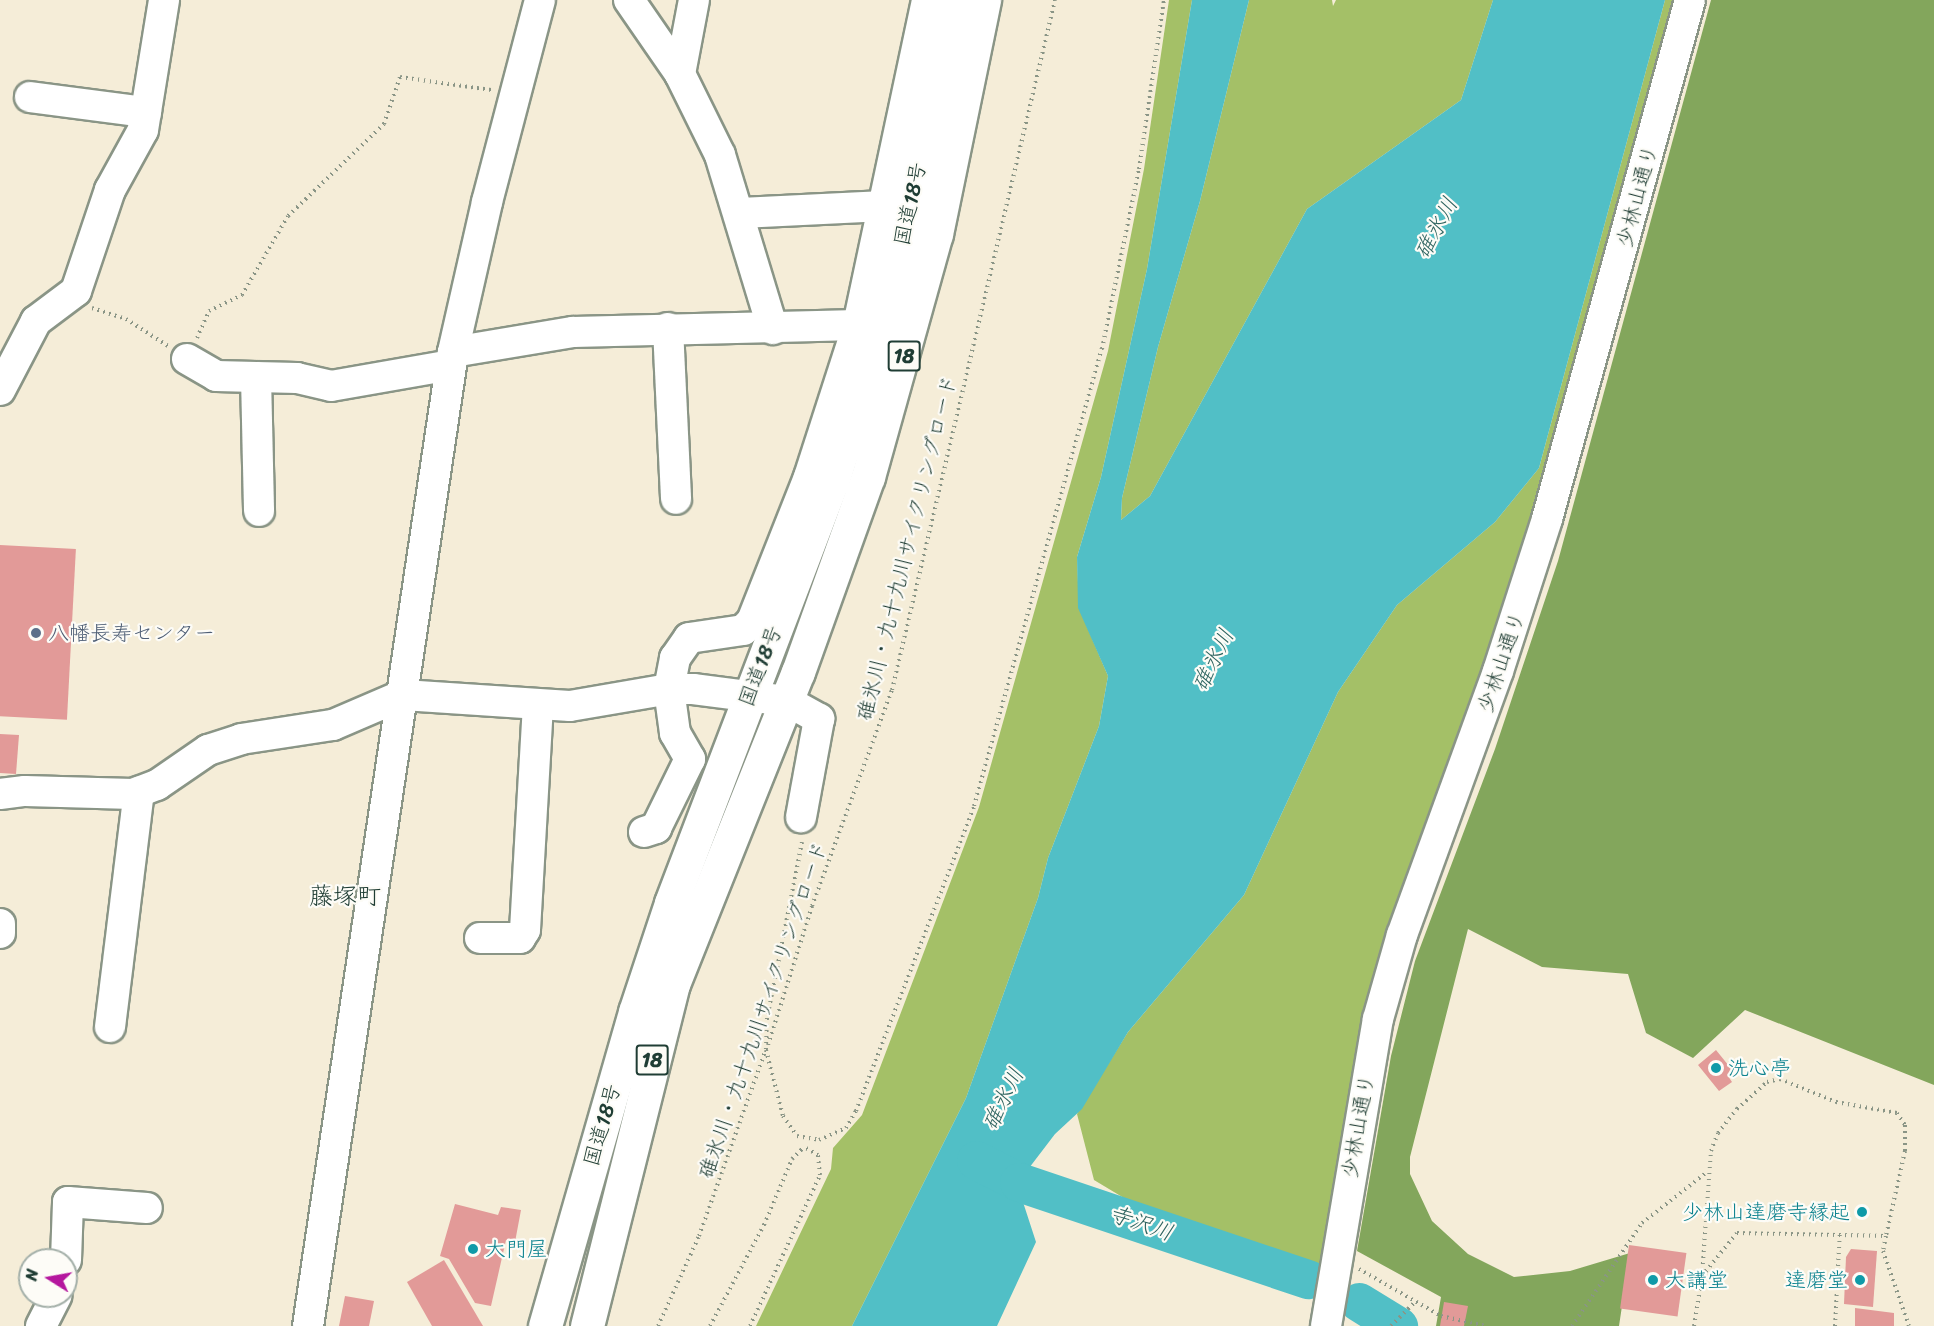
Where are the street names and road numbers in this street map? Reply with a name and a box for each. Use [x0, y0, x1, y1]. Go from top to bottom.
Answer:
street label: 少林山通り [1611, 142, 1663, 250]
street label: 国道18号 [889, 160, 931, 248]
road number: 18 [888, 339, 920, 373]
street label: 碓氷川・九十九川サイクリングロード [852, 372, 962, 724]
street label: 少林山通り [1472, 608, 1530, 716]
street label: 国道18号 [733, 622, 787, 710]
street label: 碓氷川・九十九川サイクリングロード [693, 837, 833, 1183]
road number: 18 [636, 1043, 668, 1077]
street label: 少林山通り [1336, 1072, 1380, 1180]
street label: 国道18号 [578, 1081, 626, 1169]

